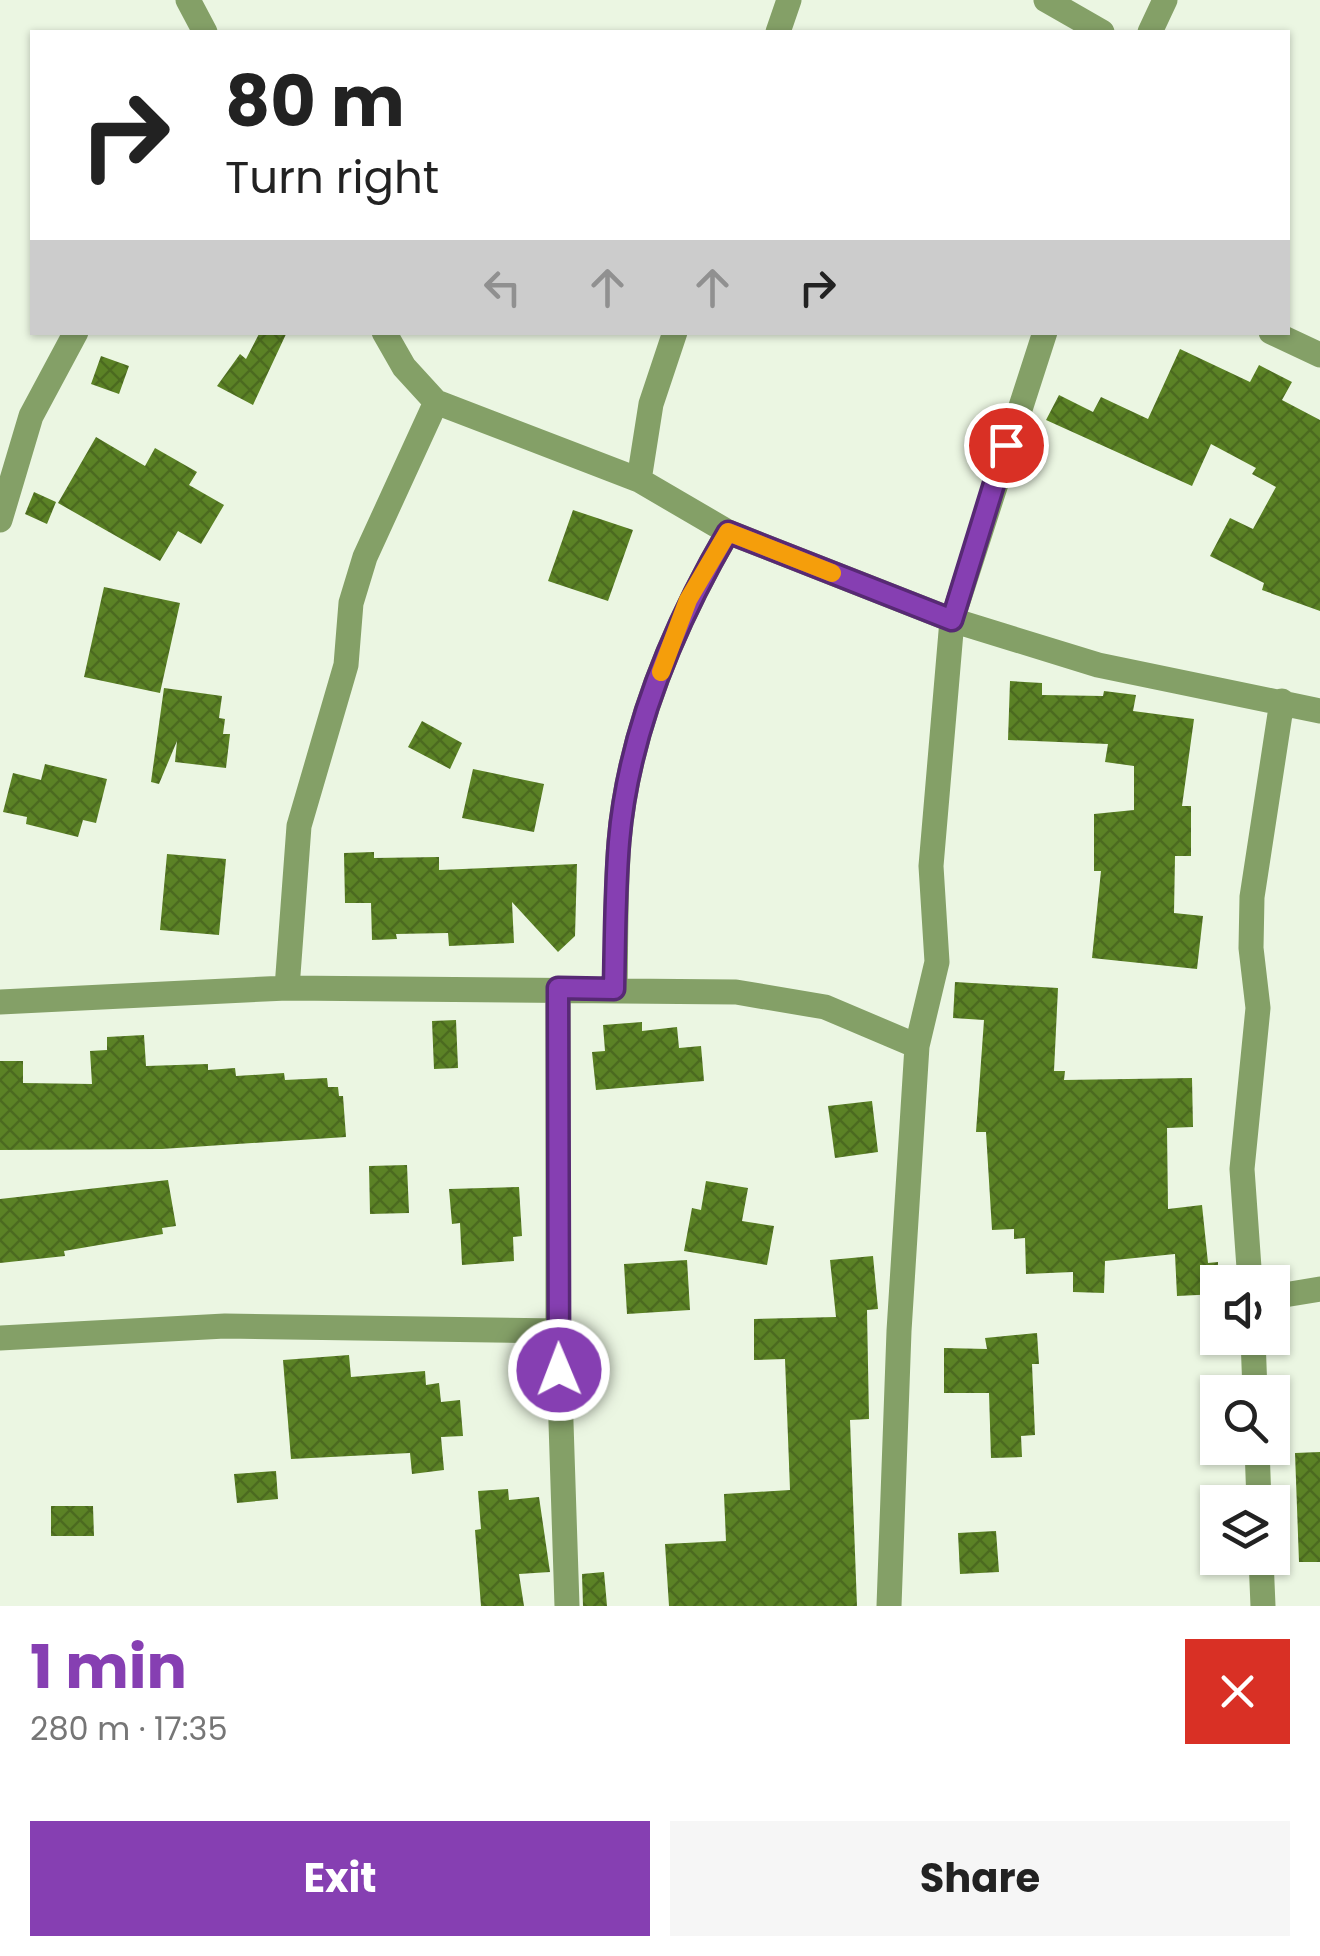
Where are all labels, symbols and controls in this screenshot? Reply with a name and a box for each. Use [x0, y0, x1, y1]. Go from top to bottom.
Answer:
text: 80 m [225, 52, 405, 151]
icon: right [60, 70, 190, 200]
text: Turn right [225, 146, 439, 209]
icon: left [475, 260, 530, 315]
icon: ahead [580, 260, 635, 315]
icon: ahead [685, 260, 740, 315]
icon: right [790, 260, 845, 315]
pin [964, 403, 1049, 488]
icon: arrive [979, 418, 1034, 473]
map controls [1200, 1265, 1290, 1575]
button: sound [1200, 1265, 1290, 1355]
position arrow [507, 1318, 611, 1422]
button: search [1200, 1375, 1290, 1465]
button: layers [1200, 1485, 1290, 1575]
text: 1 min [30, 1625, 187, 1709]
button: close [1185, 1639, 1290, 1744]
text: 280 m · 17:35 [30, 1706, 228, 1751]
button: Exit [30, 1821, 650, 1936]
button: Share [670, 1821, 1290, 1936]

